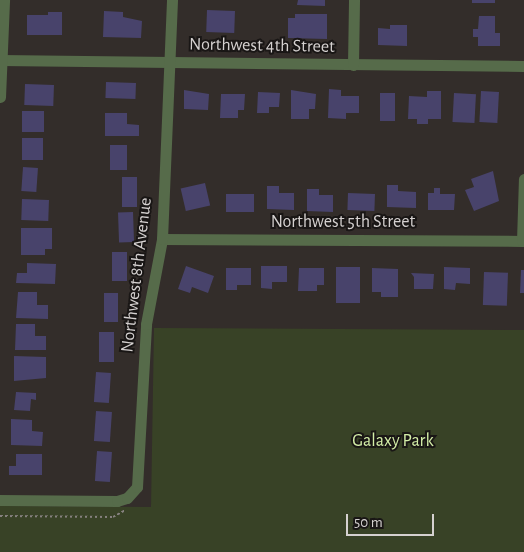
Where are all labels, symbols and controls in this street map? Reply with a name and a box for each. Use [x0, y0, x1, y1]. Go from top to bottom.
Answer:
street label: Northwest 4th Street [189, 34, 335, 58]
street label: Northwest 8th Avenue [117, 196, 157, 354]
street label: Northwest 5th Street [271, 211, 415, 233]
park label: Galaxy Park [352, 430, 434, 452]
scale bar [349, 504, 436, 536]
text: 50 m [354, 515, 383, 530]

